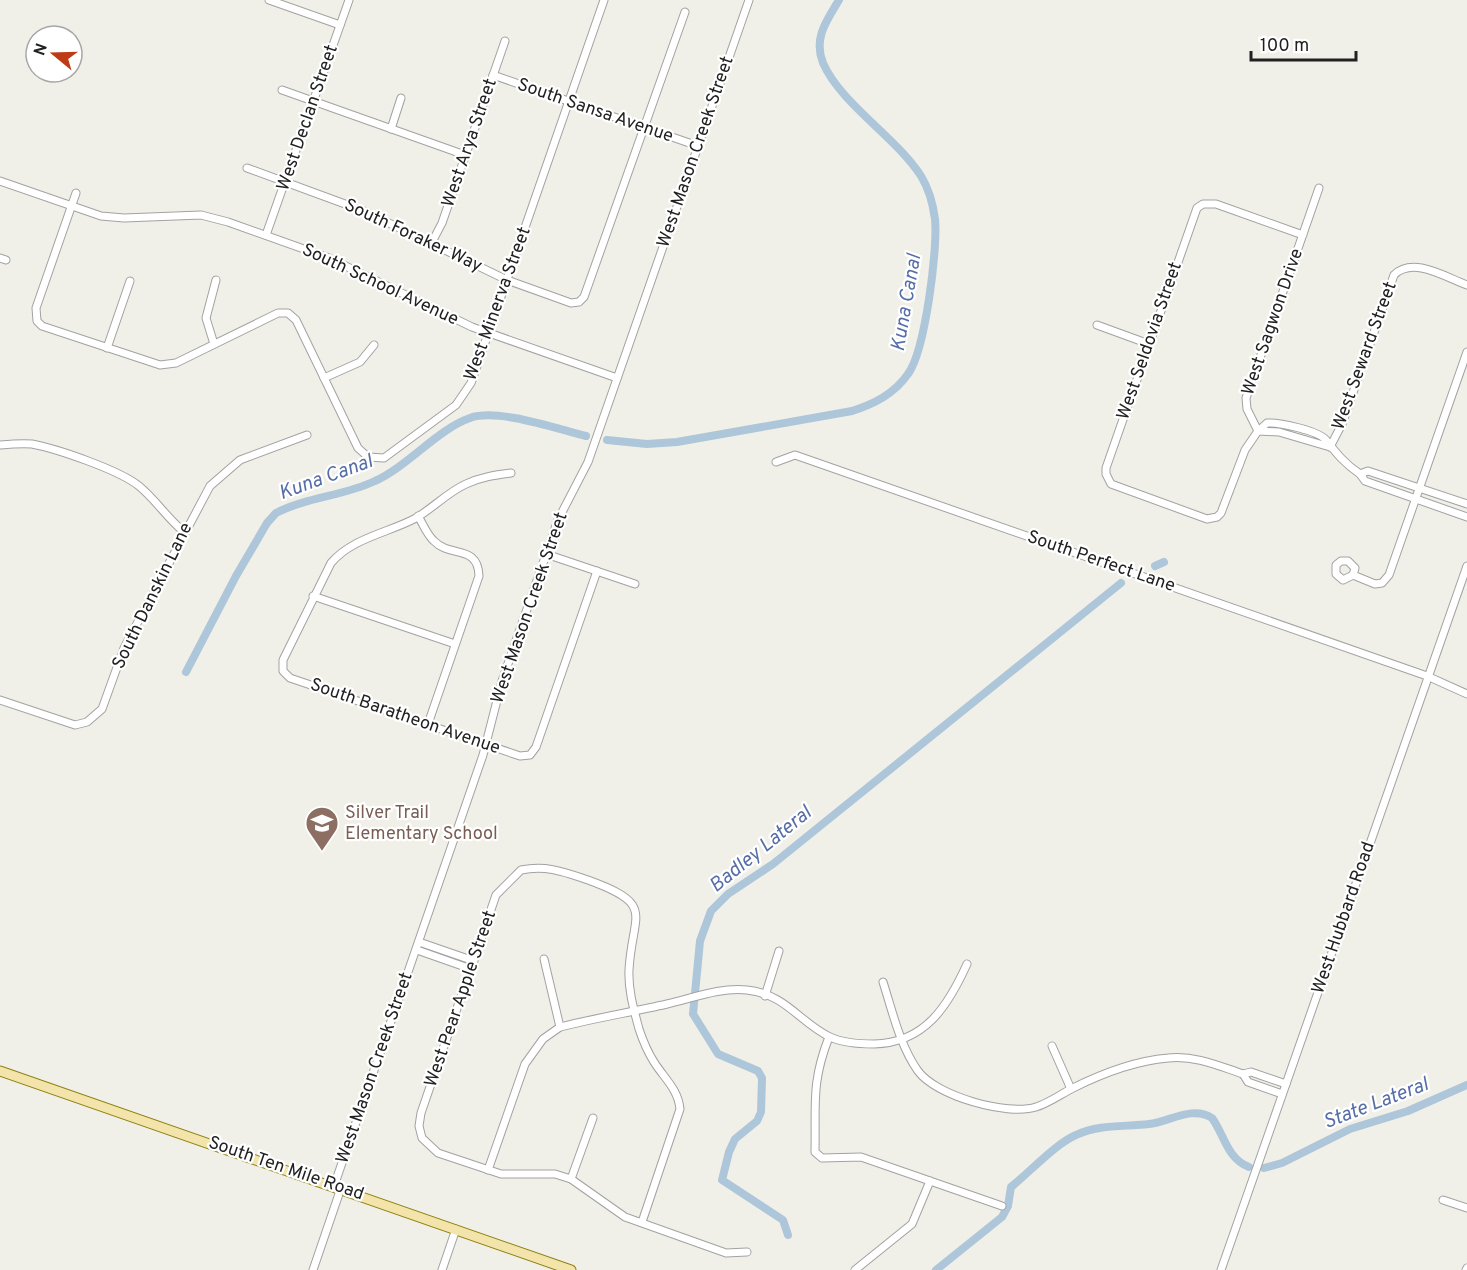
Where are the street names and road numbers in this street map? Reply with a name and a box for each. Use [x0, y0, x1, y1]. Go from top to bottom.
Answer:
street label: West Declan Street [272, 42, 344, 194]
street label: West Mason Creek Street [652, 53, 740, 251]
street label: South Sansa Avenue [514, 74, 676, 148]
street label: West Arya Street [437, 76, 503, 210]
street label: South Foraker Way [340, 194, 486, 278]
street label: West Minerva Street [459, 224, 537, 384]
street label: South School Avenue [298, 239, 462, 331]
street label: West Sagwon Drive [1237, 246, 1309, 398]
street label: West Seldovia Street [1112, 259, 1188, 423]
street label: West Seward Street [1327, 279, 1403, 433]
street label: West Mason Creek Street [486, 509, 574, 707]
street label: South Danskin Lane [108, 519, 198, 673]
street label: South Perfect Lane [1024, 526, 1178, 598]
street label: South Baratheon Avenue [307, 674, 503, 760]
street label: West Hubbard Road [1307, 839, 1381, 997]
street label: West Pear Apple Street [420, 908, 502, 1090]
street label: West Mason Creek Street [331, 969, 419, 1167]
street label: South Ten Mile Road [205, 1132, 367, 1206]

